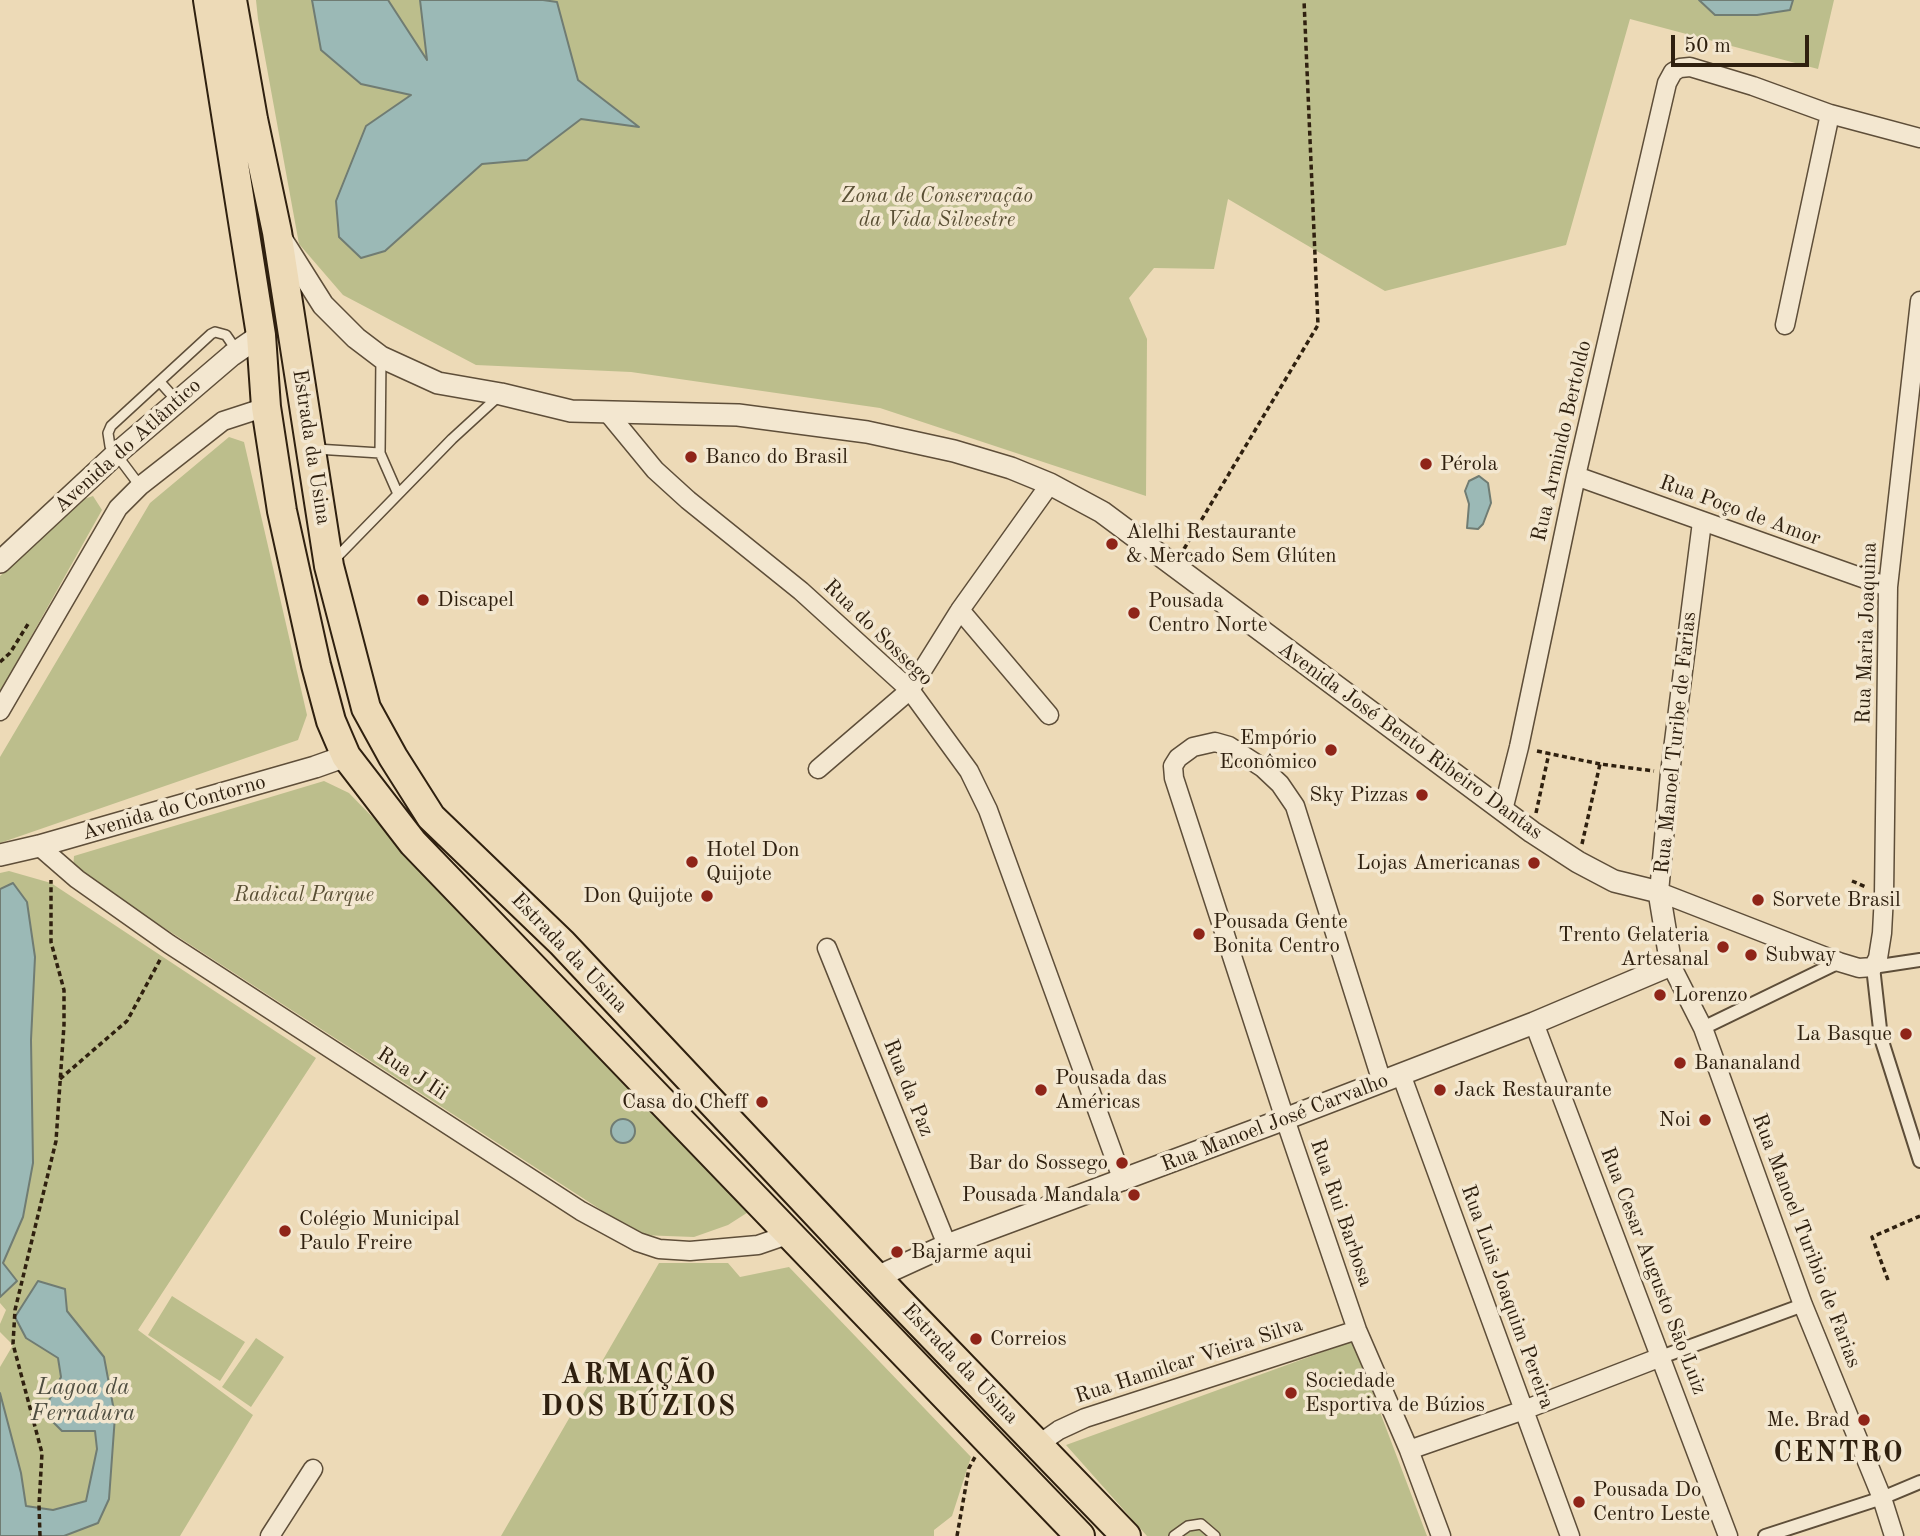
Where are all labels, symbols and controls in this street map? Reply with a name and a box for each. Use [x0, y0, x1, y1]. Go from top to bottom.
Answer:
scale bar [1675, 21, 1813, 65]
text: 50 m [1684, 36, 1731, 57]
park label: Zona de Conservação da Vida Silvestre [841, 183, 1033, 233]
street label: Rua Armindo Bertoldo [1527, 338, 1597, 544]
street label: Estrada da Usina [286, 367, 336, 527]
street label: Avenida do Atlântico [49, 373, 207, 519]
place label: Banco do Brasil [705, 444, 848, 470]
marker: Banco do Brasil [683, 449, 699, 465]
place label: Pérola [1440, 451, 1498, 477]
marker: Pérola [1418, 456, 1434, 472]
street label: Rua Poço de Amor [1656, 470, 1824, 552]
place label: Alelhi Restaurante & Mercado Sem Glúten [1126, 519, 1337, 569]
marker: Alelhi Restaurante & Mercado Sem Glúten [1104, 536, 1120, 552]
street label: Rua Maria Joaquina [1851, 541, 1883, 725]
street label: Rua do Sossego [818, 574, 938, 692]
place label: Discapel [437, 587, 514, 613]
place label: Pousada Centro Norte [1148, 588, 1268, 638]
marker: Discapel [415, 592, 431, 608]
marker: Pousada Centro Norte [1126, 605, 1142, 621]
street label: Rua Manoel Turibe de Farias [1650, 611, 1702, 875]
street label: Avenida José Bento Ribeiro Dantas [1273, 637, 1547, 845]
place label: Empório Econômico [1219, 725, 1317, 775]
marker: Empório Econômico [1323, 742, 1339, 758]
street label: Avenida do Contorno [79, 770, 269, 846]
place label: Sky Pizzas [1309, 782, 1408, 808]
marker: Sky Pizzas [1414, 787, 1430, 803]
place label: Hotel Don Quijote [706, 837, 800, 887]
place label: Lojas Americanas [1356, 850, 1520, 876]
marker: Hotel Don Quijote [684, 854, 700, 870]
marker: Lojas Americanas [1526, 855, 1542, 871]
park label: Radical Parque [234, 882, 374, 908]
place label: Don Quijote [583, 883, 693, 909]
place label: Sorvete Brasil [1772, 887, 1901, 913]
street label: Estrada da Usina [505, 888, 633, 1018]
marker: Don Quijote [699, 888, 715, 904]
marker: Sorvete Brasil [1750, 892, 1766, 908]
place label: Pousada Gente Bonita Centro [1213, 909, 1348, 959]
place label: Trento Gelateria Artesanal [1558, 922, 1709, 972]
marker: Pousada Gente Bonita Centro [1191, 926, 1207, 942]
marker: Trento Gelateria Artesanal [1715, 939, 1731, 955]
place label: Subway [1765, 942, 1836, 968]
marker: Subway [1743, 947, 1759, 963]
place label: Lorenzo [1674, 982, 1748, 1008]
marker: Lorenzo [1652, 987, 1668, 1003]
place label: La Basque [1796, 1021, 1892, 1047]
marker: La Basque [1898, 1026, 1914, 1042]
street label: Rua da Paz [877, 1036, 939, 1140]
street label: Rua J Iii [372, 1042, 452, 1106]
place label: Bananaland [1694, 1050, 1801, 1076]
marker: Bananaland [1672, 1055, 1688, 1071]
place label: Pousada das Américas [1055, 1065, 1167, 1115]
street label: Rua Manoel José Carvalho [1158, 1068, 1392, 1178]
place label: Jack Restaurante [1454, 1077, 1612, 1103]
marker: Pousada das Américas [1033, 1082, 1049, 1098]
marker: Jack Restaurante [1432, 1082, 1448, 1098]
place label: Casa do Cheff [622, 1089, 748, 1115]
marker: Casa do Cheff [754, 1094, 770, 1110]
place label: Noi [1659, 1107, 1691, 1133]
street label: Rua Manoel Turibio de Farias [1746, 1110, 1866, 1372]
marker: Noi [1697, 1112, 1713, 1128]
street label: Rua Rui Barbosa [1304, 1136, 1378, 1290]
street label: Rua Cesar Augusto São Luiz [1594, 1144, 1712, 1398]
place label: Bar do Sossego [968, 1150, 1108, 1176]
marker: Bar do Sossego [1114, 1155, 1130, 1171]
place label: Pousada Mandala [962, 1182, 1120, 1208]
street label: Rua Luis Joaquim Pereira [1455, 1182, 1559, 1412]
marker: Pousada Mandala [1126, 1187, 1142, 1203]
place label: Colégio Municipal Paulo Freire [299, 1206, 460, 1256]
marker: Colégio Municipal Paulo Freire [277, 1223, 293, 1239]
place label: Bajarme aqui [911, 1239, 1032, 1265]
marker: Bajarme aqui [889, 1244, 905, 1260]
street label: Estrada da Usina [896, 1299, 1024, 1429]
street label: Rua Hamilcar Vieira Silva [1072, 1312, 1306, 1410]
place label: Correios [990, 1326, 1067, 1352]
marker: Correios [968, 1331, 984, 1347]
district label: ARMAÇÃO DOS BÚZIOS [542, 1359, 736, 1425]
place label: Sociedade Esportiva de Búzios [1305, 1368, 1485, 1418]
water label: Lagoa da Ferradura [31, 1374, 135, 1428]
marker: Sociedade Esportiva de Búzios [1283, 1385, 1299, 1401]
place label: Me. Brad [1767, 1407, 1850, 1433]
marker: Me. Brad [1856, 1412, 1872, 1428]
district label: CENTRO [1774, 1437, 1904, 1471]
place label: Pousada Do Centro Leste [1593, 1477, 1710, 1527]
marker: Pousada Do Centro Leste [1571, 1494, 1587, 1510]

